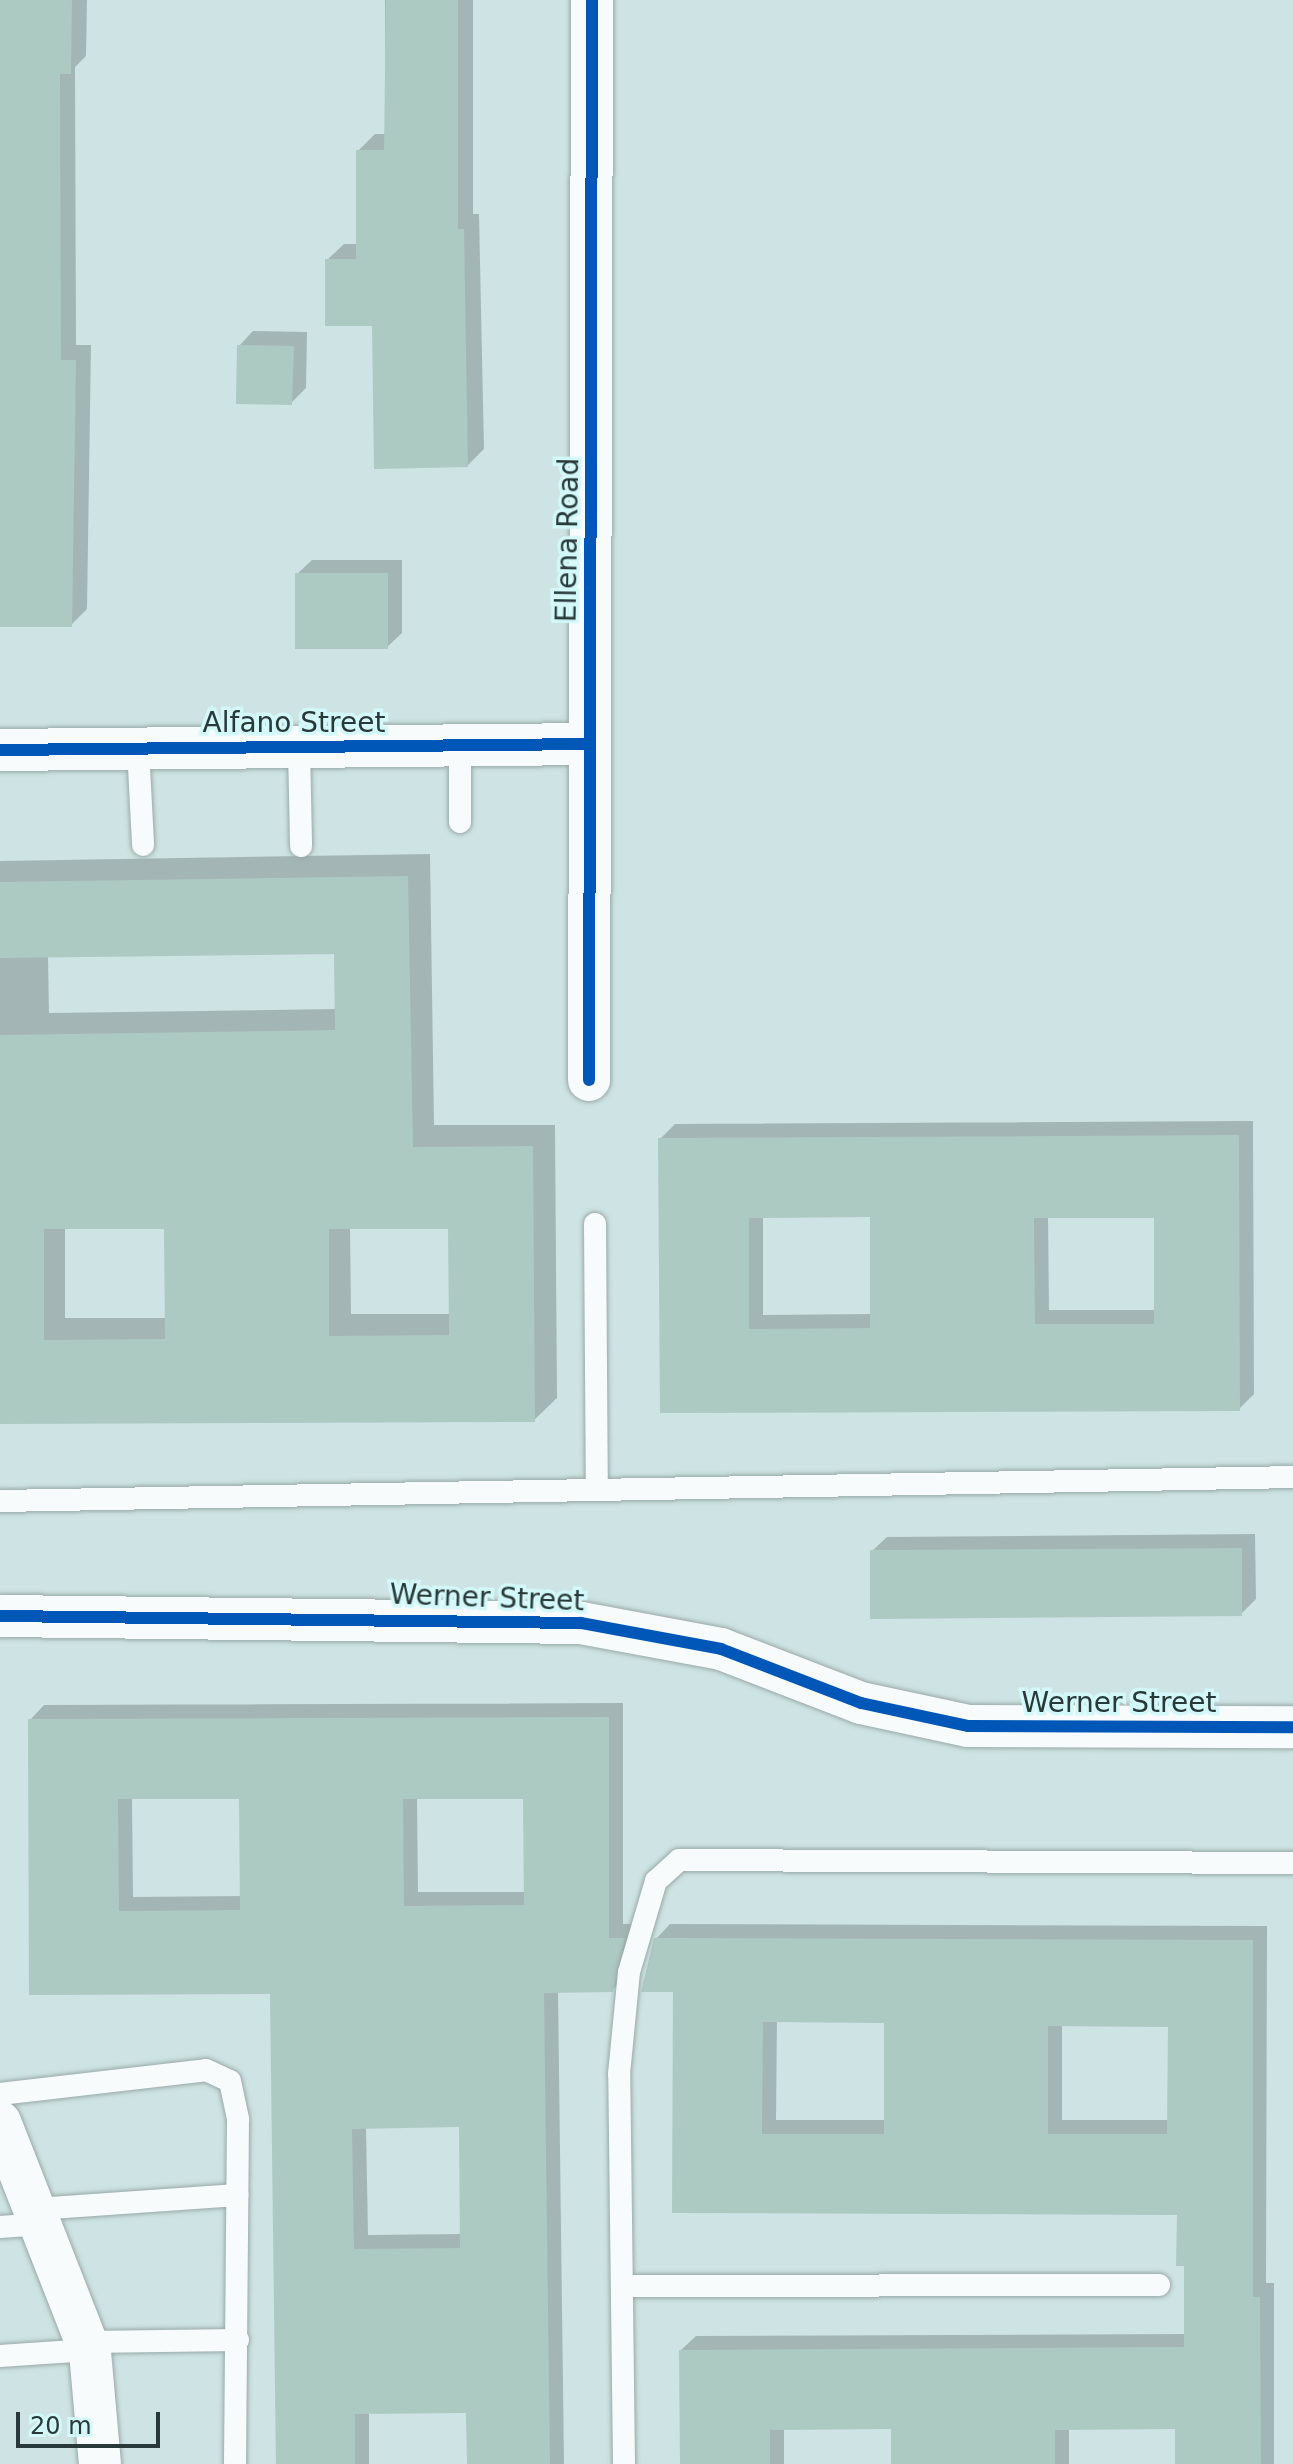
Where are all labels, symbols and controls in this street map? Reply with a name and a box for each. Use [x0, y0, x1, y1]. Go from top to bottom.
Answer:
street label: Ellena Road [550, 457, 586, 623]
street label: Alfano Street [203, 706, 385, 740]
street label: Werner Street [389, 1578, 585, 1618]
street label: Werner Street [1022, 1686, 1216, 1720]
scale bar [20, 2396, 164, 2446]
text: 20 m [30, 2412, 92, 2440]

